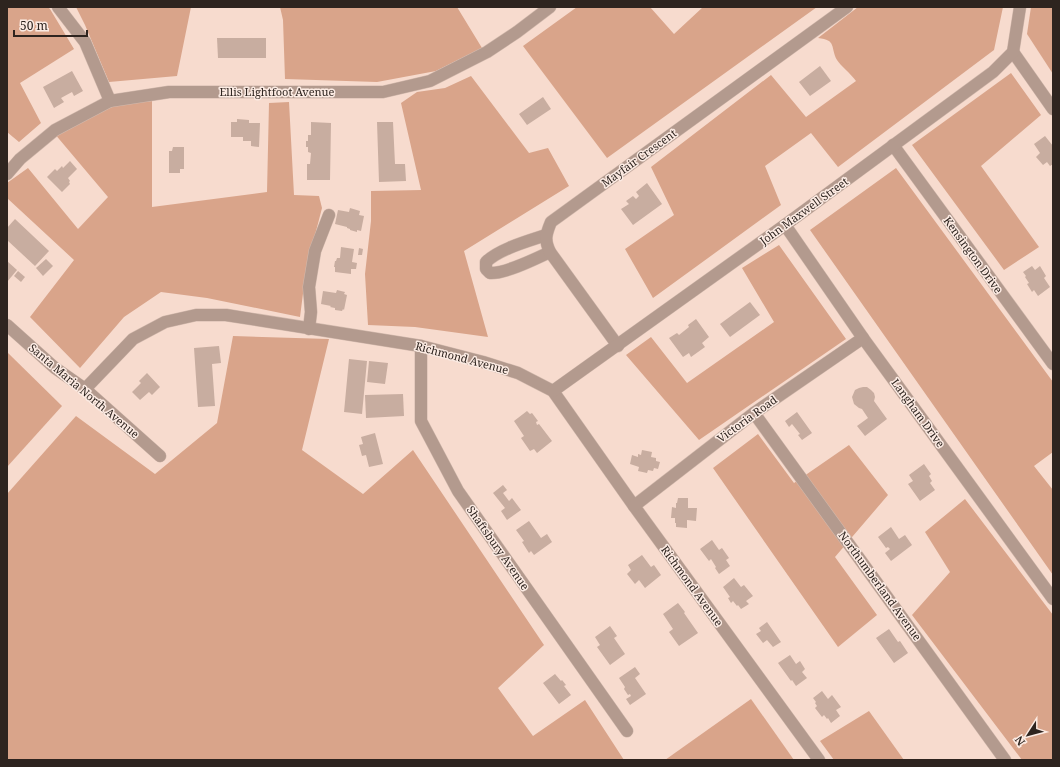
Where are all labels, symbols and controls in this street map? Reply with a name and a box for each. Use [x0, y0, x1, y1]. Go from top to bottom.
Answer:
scale bar [14, 12, 87, 38]
text: 50 m [20, 17, 48, 34]
street label: Ellis Lightfoot Avenue [220, 84, 335, 99]
street label: Mayfair Crescent [598, 125, 679, 190]
street label: John Maxwell Street [756, 173, 851, 248]
street label: Kensington Drive [941, 213, 1006, 296]
street label: Richmond Avenue [414, 338, 510, 377]
street label: Santa Maria North Avenue [26, 340, 143, 441]
street label: Langham Drive [888, 375, 948, 450]
street label: Victoria Road [714, 392, 780, 445]
street label: Shaftsbury Avenue [464, 503, 533, 593]
street label: Northumberland Avenue [836, 528, 925, 643]
street label: Richmond Avenue [658, 543, 727, 629]
north arrow [1008, 715, 1048, 755]
text: N [1011, 733, 1028, 749]

